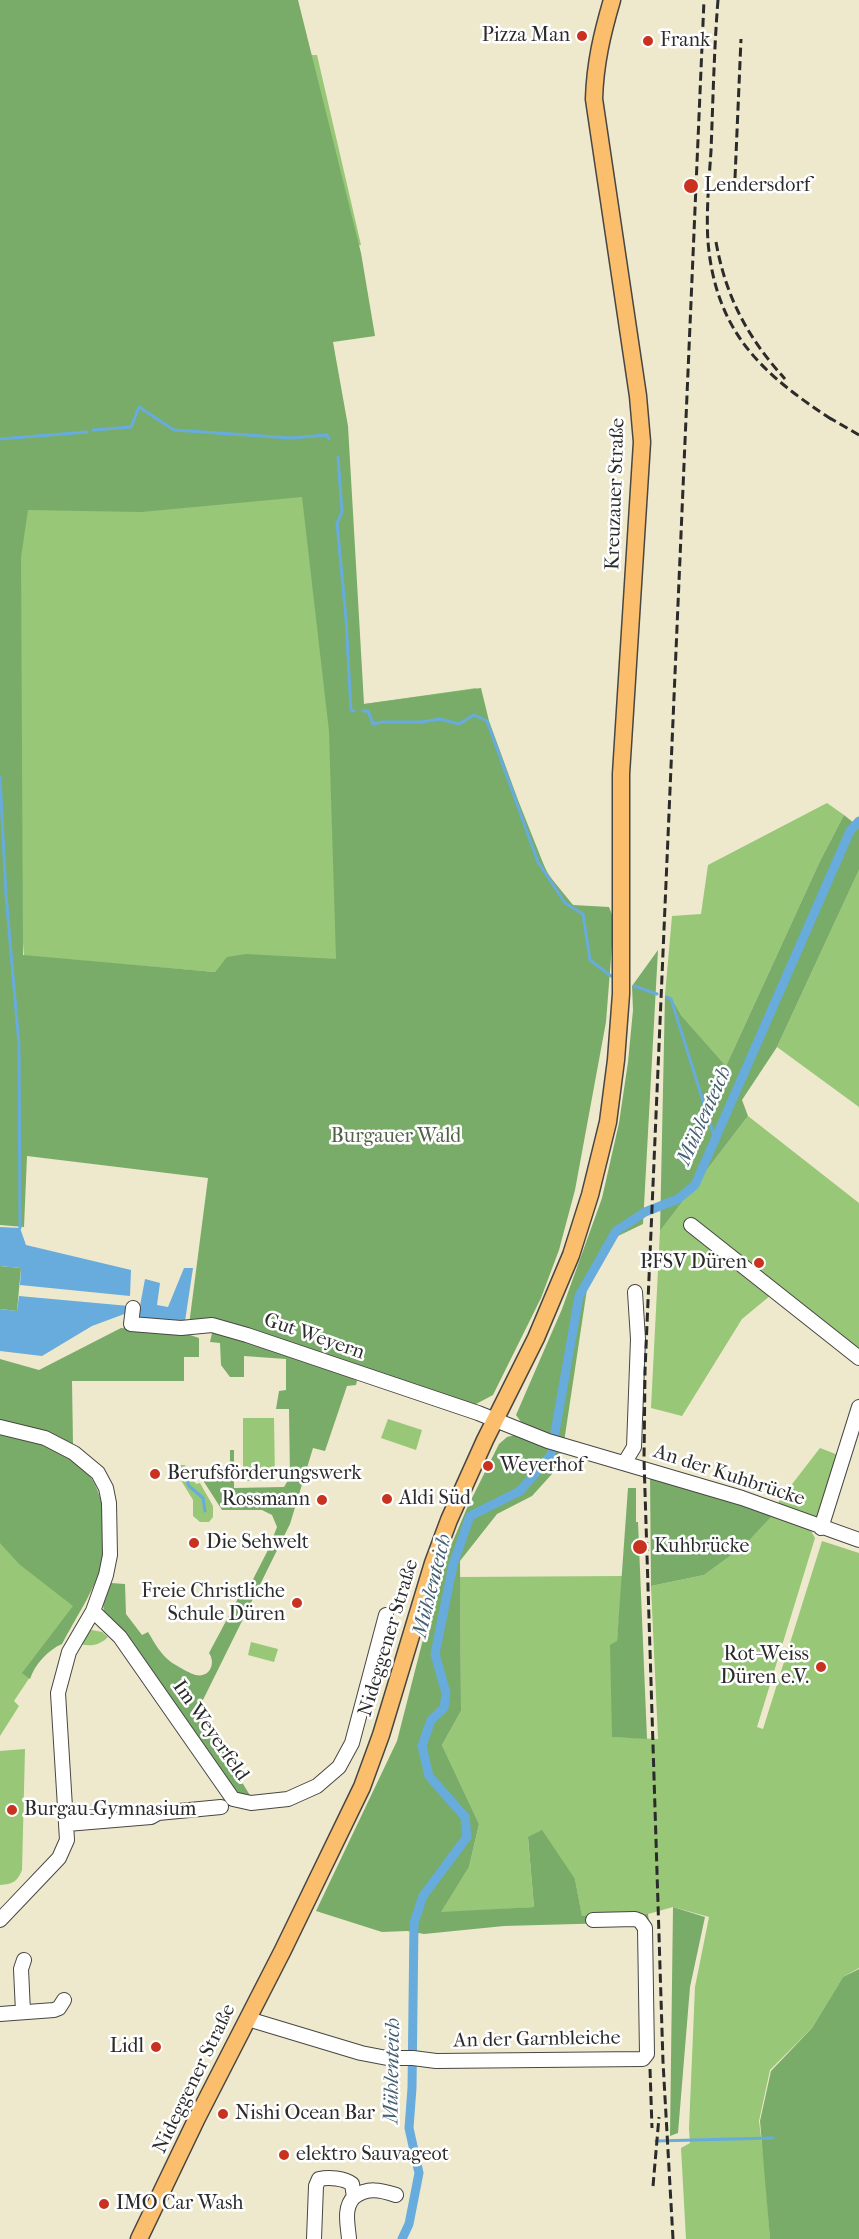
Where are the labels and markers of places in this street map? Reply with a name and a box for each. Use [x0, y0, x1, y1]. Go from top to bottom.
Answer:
place label: Pizza Man [482, 24, 570, 48]
marker: Pizza Man [575, 29, 589, 43]
place label: Frank [660, 29, 710, 53]
marker: Frank [641, 34, 655, 48]
place label: Lendersdorf [704, 174, 810, 198]
marker: Lendersdorf [682, 177, 700, 195]
place label: PFSV Düren [640, 1251, 747, 1275]
marker: PFSV Düren [752, 1256, 766, 1270]
place label: Weyerhof [500, 1454, 584, 1478]
marker: Weyerhof [481, 1459, 495, 1473]
place label: Berufsförderungswerk [167, 1462, 362, 1486]
marker: Berufsförderungswerk [148, 1467, 162, 1481]
place label: Aldi Süd [399, 1487, 471, 1511]
place label: Rossmann [222, 1488, 310, 1512]
marker: Aldi Süd [380, 1492, 394, 1506]
marker: Rossmann [315, 1493, 329, 1507]
place label: Die Sehwelt [206, 1531, 309, 1555]
place label: Kuhbrücke [654, 1535, 749, 1559]
marker: Die Sehwelt [187, 1536, 201, 1550]
marker: Kuhbrücke [631, 1538, 649, 1556]
place label: Freie Christliche Schule Düren [141, 1580, 285, 1627]
marker: Freie Christliche Schule Düren [290, 1596, 304, 1610]
place label: Rot-Weiss Düren e.V. [720, 1643, 809, 1690]
marker: Rot-Weiss Düren e.V. [814, 1660, 828, 1674]
place label: Burgau-Gymnasium [24, 1798, 196, 1822]
marker: Burgau-Gymnasium [5, 1803, 19, 1817]
place label: Lidl [110, 2035, 144, 2059]
marker: Lidl [149, 2040, 163, 2054]
place label: Nishi Ocean Bar [235, 2102, 375, 2126]
marker: Nishi Ocean Bar [216, 2107, 230, 2121]
place label: elektro Sauvageot [296, 2143, 449, 2167]
marker: elektro Sauvageot [277, 2148, 291, 2162]
place label: IMO Car Wash [116, 2192, 244, 2216]
marker: IMO Car Wash [97, 2197, 111, 2211]

